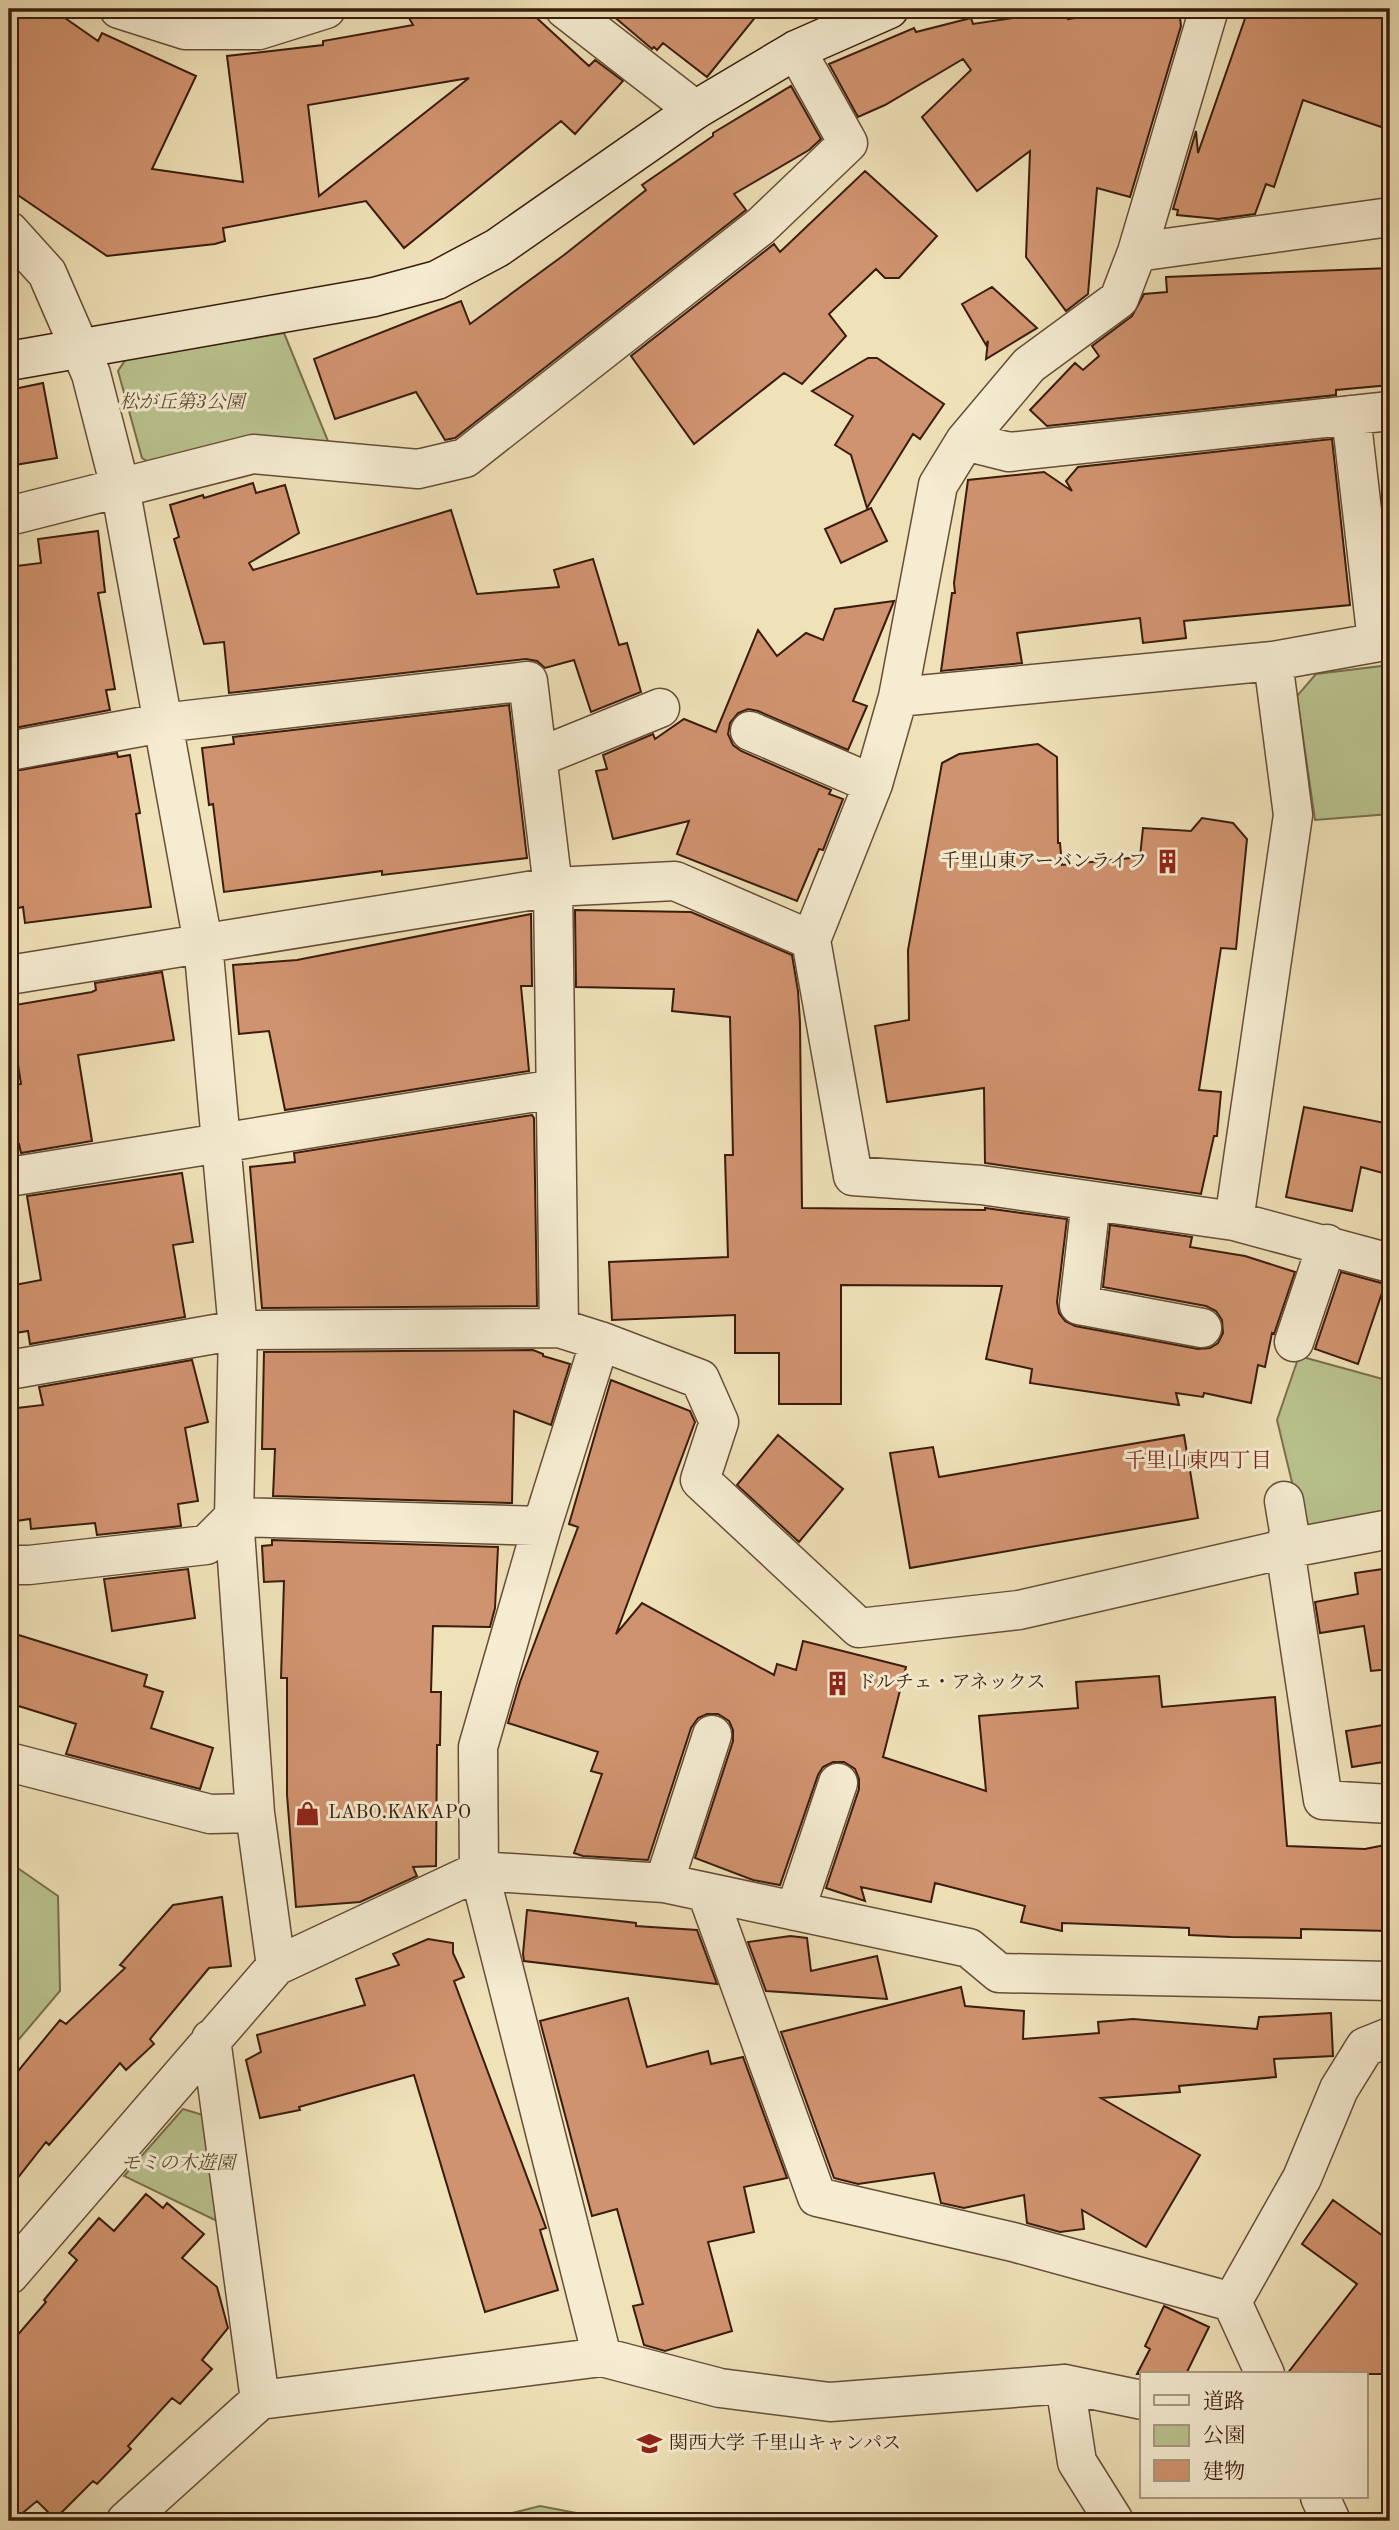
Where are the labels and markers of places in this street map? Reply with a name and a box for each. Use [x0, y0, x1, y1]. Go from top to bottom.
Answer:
building icon: 千里山東アーバンライフ [1153, 848, 1181, 876]
place label: 千里山東アーバンライフ [941, 850, 1147, 872]
building icon: ドルチェ・アネックス [823, 1669, 851, 1697]
place label: ドルチェ・アネックス [857, 1672, 1045, 1693]
shop icon: LABO.KAKAPO [294, 1799, 322, 1827]
place label: LABO.KAKAPO [328, 1804, 471, 1823]
school or university icon: 関西大学 千里山キャンパス [635, 2430, 663, 2458]
place label: 関西大学 千里山キャンパス [669, 2432, 901, 2454]

